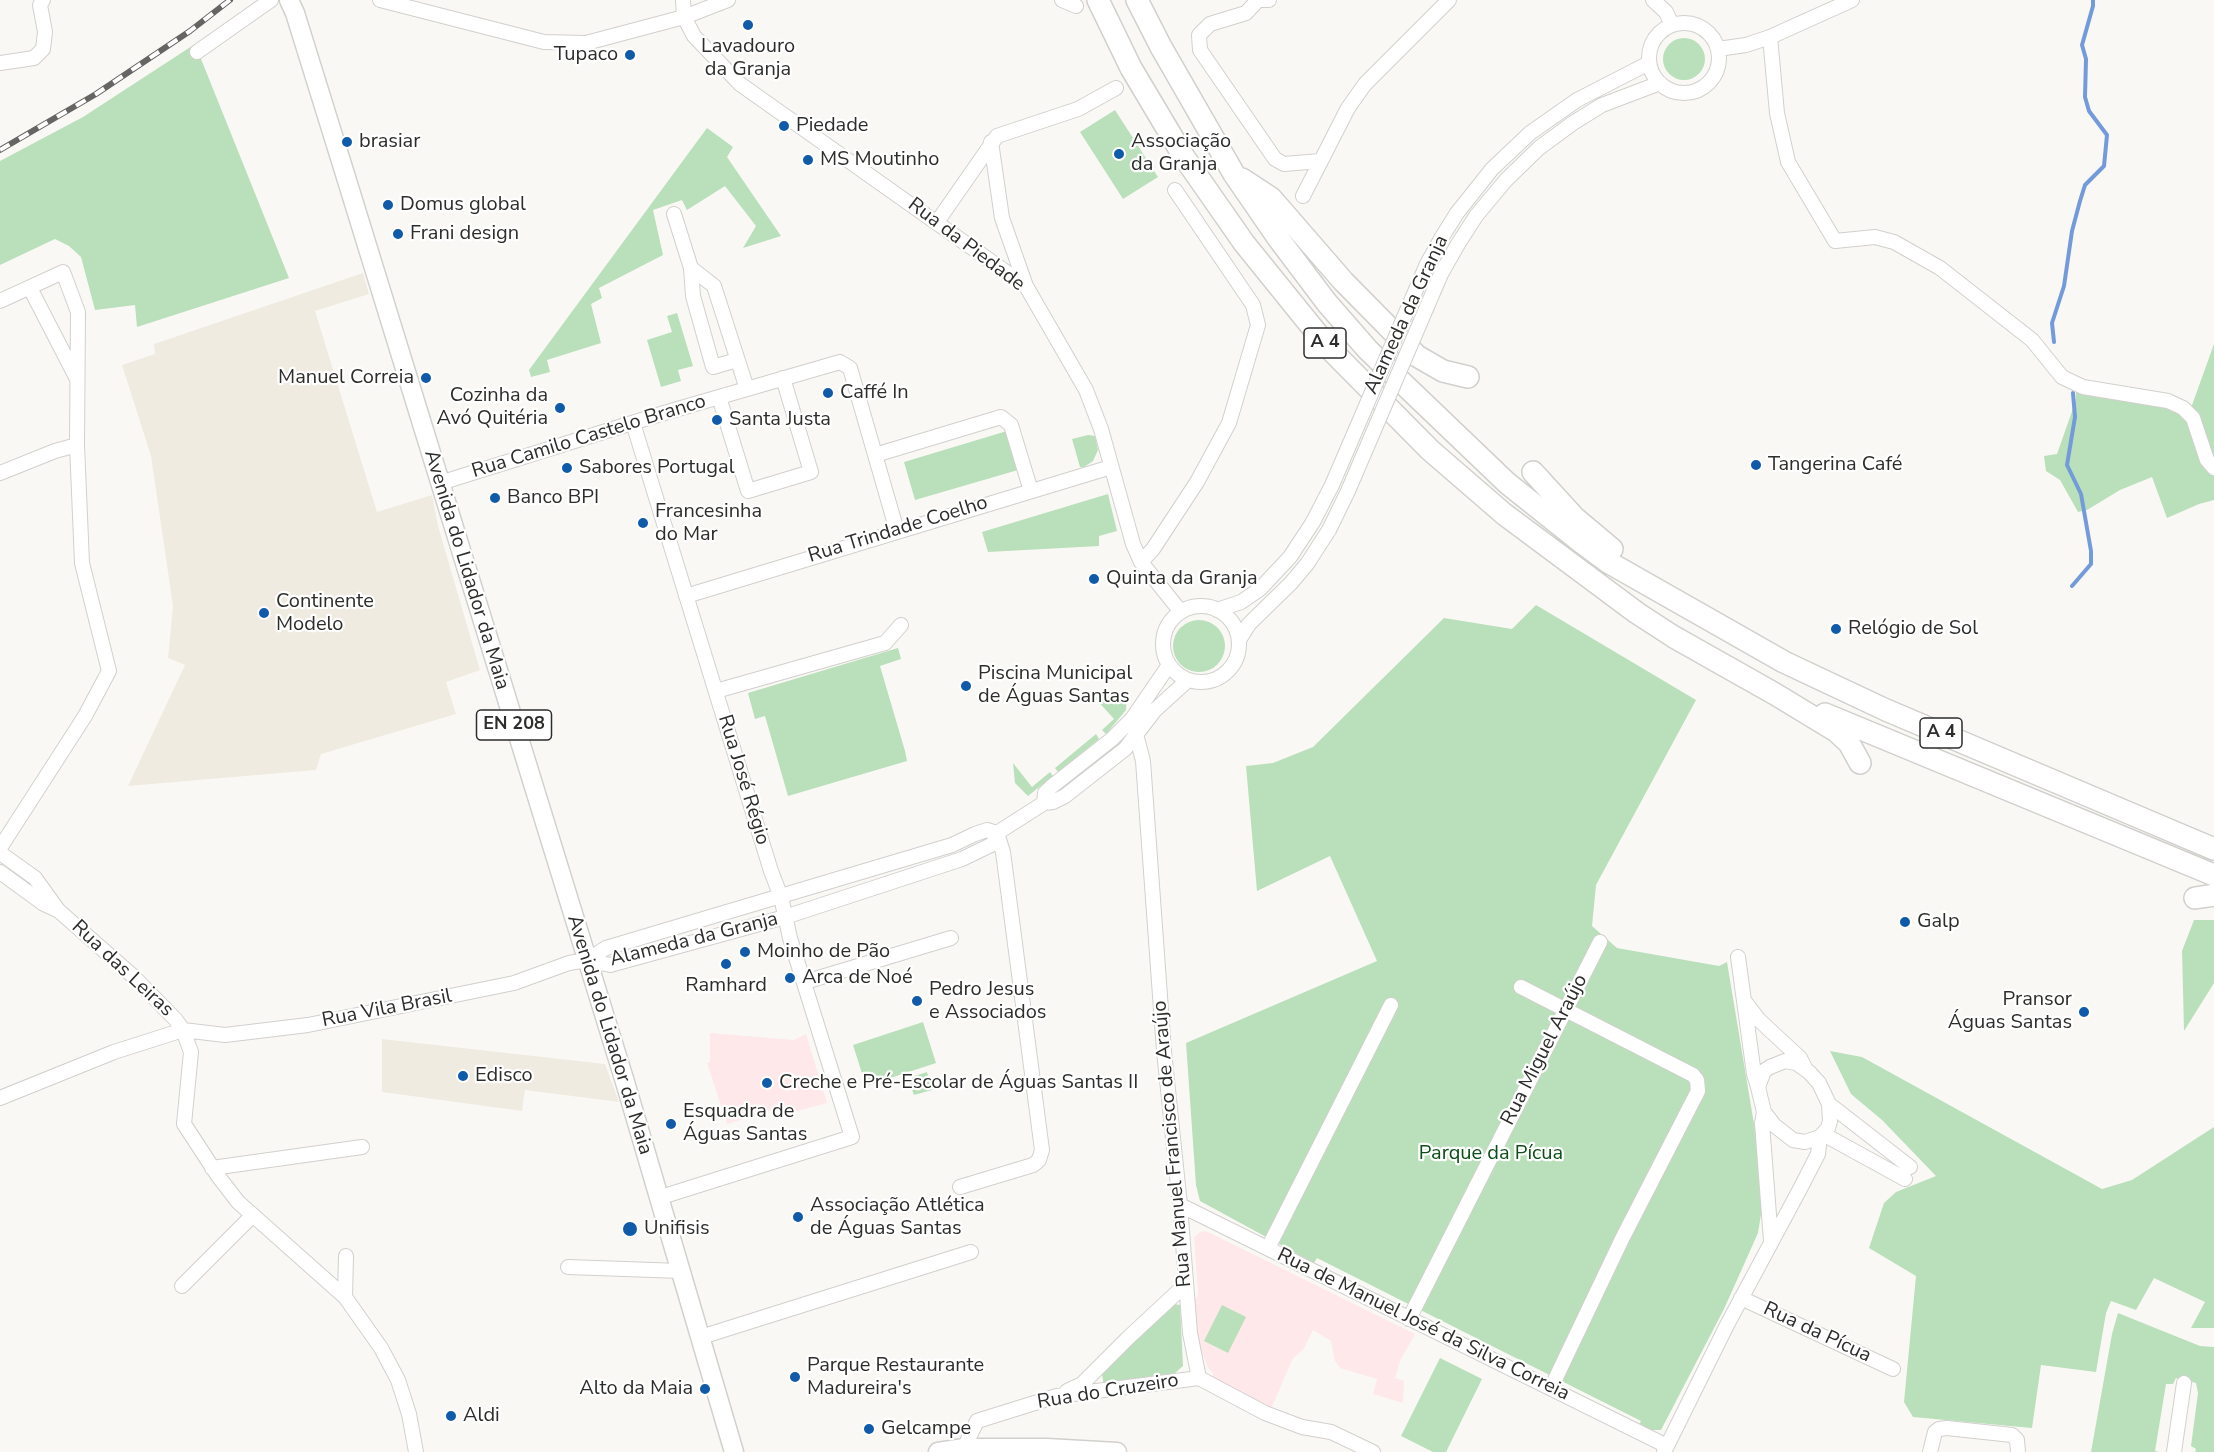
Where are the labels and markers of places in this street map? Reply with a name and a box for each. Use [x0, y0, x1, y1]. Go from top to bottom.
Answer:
marker: Lavadouro da Granja [741, 18, 755, 32]
place label: Lavadouro da Granja [701, 35, 795, 82]
place label: Tupaco [554, 43, 618, 67]
marker: Tupaco [623, 48, 637, 62]
place label: Piedade [796, 114, 868, 138]
marker: Piedade [777, 119, 791, 133]
place label: brasiar [359, 130, 420, 154]
place label: Associação da Granja [1131, 130, 1231, 177]
marker: brasiar [340, 135, 354, 149]
marker: Associação da Granja [1112, 147, 1126, 161]
place label: MS Moutinho [820, 148, 939, 172]
marker: MS Moutinho [801, 153, 815, 167]
place label: Domus global [400, 193, 526, 217]
marker: Domus global [381, 198, 395, 212]
place label: Frani design [410, 222, 519, 246]
marker: Frani design [391, 227, 405, 241]
place label: Manuel Correia [278, 366, 414, 390]
marker: Manuel Correia [419, 371, 433, 385]
place label: Caffé In [840, 381, 909, 405]
place label: Cozinha da Avó Quitéria [436, 384, 548, 431]
marker: Caffé In [821, 386, 835, 400]
marker: Cozinha da Avó Quitéria [553, 401, 567, 415]
place label: Santa Justa [729, 408, 831, 432]
marker: Santa Justa [710, 413, 724, 427]
place label: Tangerina Café [1768, 453, 1902, 477]
place label: Sabores Portugal [579, 456, 735, 480]
marker: Tangerina Café [1749, 458, 1763, 472]
marker: Sabores Portugal [560, 461, 574, 475]
place label: Banco BPI [507, 486, 599, 510]
marker: Banco BPI [488, 491, 502, 505]
place label: Francesinha do Mar [655, 500, 762, 547]
marker: Francesinha do Mar [636, 516, 650, 530]
place label: Quinta da Granja [1106, 567, 1258, 591]
marker: Quinta da Granja [1087, 572, 1101, 586]
place label: Continente Modelo [276, 590, 374, 637]
marker: Continente Modelo [257, 606, 271, 620]
place label: Relógio de Sol [1848, 617, 1978, 641]
marker: Relógio de Sol [1829, 622, 1843, 636]
place label: Piscina Municipal de Águas Santas [978, 662, 1132, 709]
marker: Piscina Municipal de Águas Santas [959, 679, 973, 693]
place label: Galp [1917, 910, 1960, 934]
marker: Galp [1898, 915, 1912, 929]
place label: Moinho de Pão [757, 940, 890, 964]
marker: Moinho de Pão [738, 945, 752, 959]
marker: Ramhard [719, 957, 733, 971]
place label: Arca de Noé [802, 966, 913, 990]
marker: Arca de Noé [783, 971, 797, 985]
place label: Ramhard [685, 974, 767, 998]
place label: Pedro Jesus e Associados [929, 978, 1046, 1025]
place label: Pransor Águas Santas [1948, 988, 2072, 1035]
marker: Pedro Jesus e Associados [910, 994, 924, 1008]
marker: Pransor Águas Santas [2077, 1005, 2091, 1019]
place label: Edisco [475, 1064, 533, 1088]
marker: Edisco [456, 1069, 470, 1083]
place label: Creche e Pré-Escolar de Águas Santas II [779, 1071, 1138, 1095]
marker: Creche e Pré-Escolar de Águas Santas II [760, 1076, 774, 1090]
place label: Esquadra de Águas Santas [683, 1100, 807, 1147]
marker: Esquadra de Águas Santas [664, 1117, 678, 1131]
place label: Associação Atlética de Águas Santas [810, 1194, 985, 1241]
marker: Associação Atlética de Águas Santas [791, 1210, 805, 1224]
place label: Unifisis [644, 1217, 710, 1241]
marker: Unifisis [621, 1220, 639, 1238]
place label: Parque Restaurante Madureira's [807, 1354, 984, 1401]
marker: Parque Restaurante Madureira's [788, 1370, 802, 1384]
place label: Alto da Maia [579, 1377, 693, 1401]
marker: Alto da Maia [698, 1382, 712, 1396]
place label: Aldi [463, 1404, 500, 1428]
marker: Aldi [444, 1409, 458, 1423]
place label: Gelcampe [881, 1417, 971, 1441]
marker: Gelcampe [862, 1422, 876, 1436]

